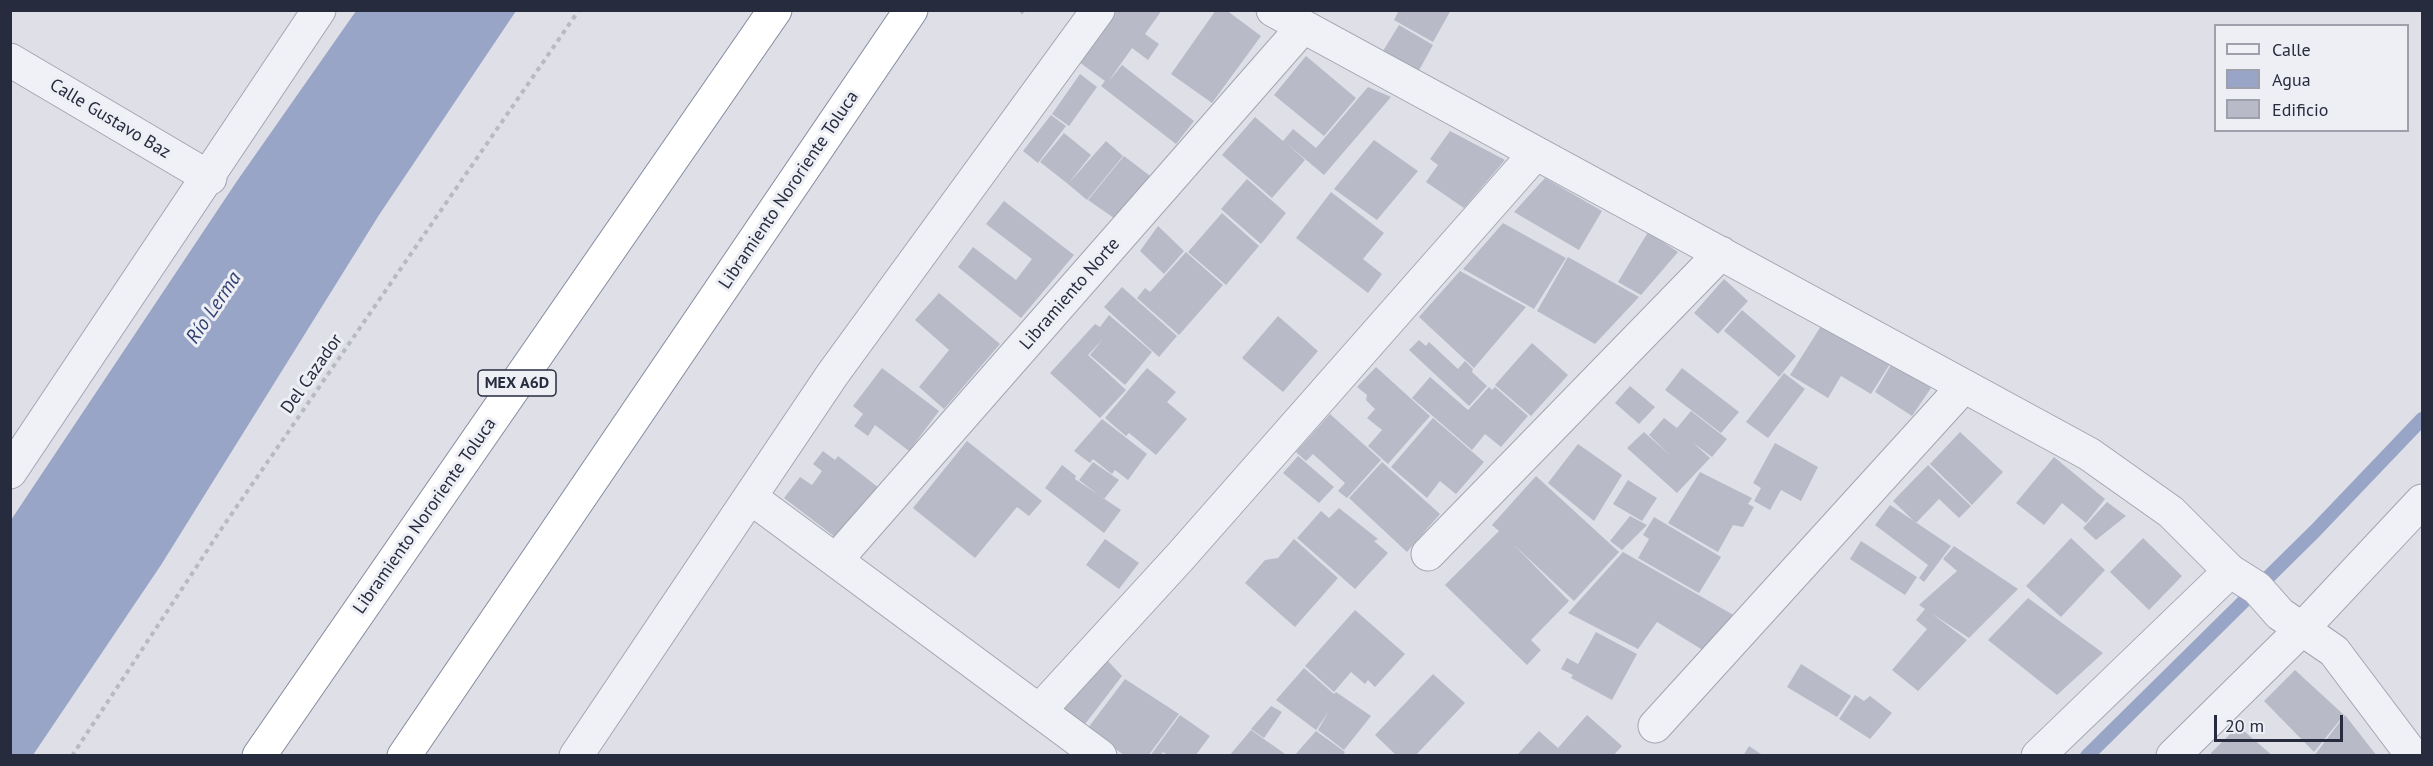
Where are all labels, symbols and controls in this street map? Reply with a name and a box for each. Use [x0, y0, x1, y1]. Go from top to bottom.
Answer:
legend [2214, 24, 2409, 132]
text: Calle [2272, 38, 2311, 61]
text: Agua [2272, 68, 2311, 91]
street label: Calle Gustavo Baz [46, 74, 174, 164]
street label: Libramiento Nororiente Toluca [715, 87, 863, 293]
text: Edificio [2272, 98, 2328, 121]
street label: Libramiento Norte [1016, 234, 1124, 354]
water label: Río Lerma [181, 268, 247, 348]
street label: Del Cazador [277, 330, 347, 418]
road number: MEX A6D [478, 370, 556, 396]
street label: Libramiento Nororiente Toluca [349, 414, 501, 618]
scale bar [2217, 703, 2346, 741]
text: 20 m [2225, 714, 2264, 737]

